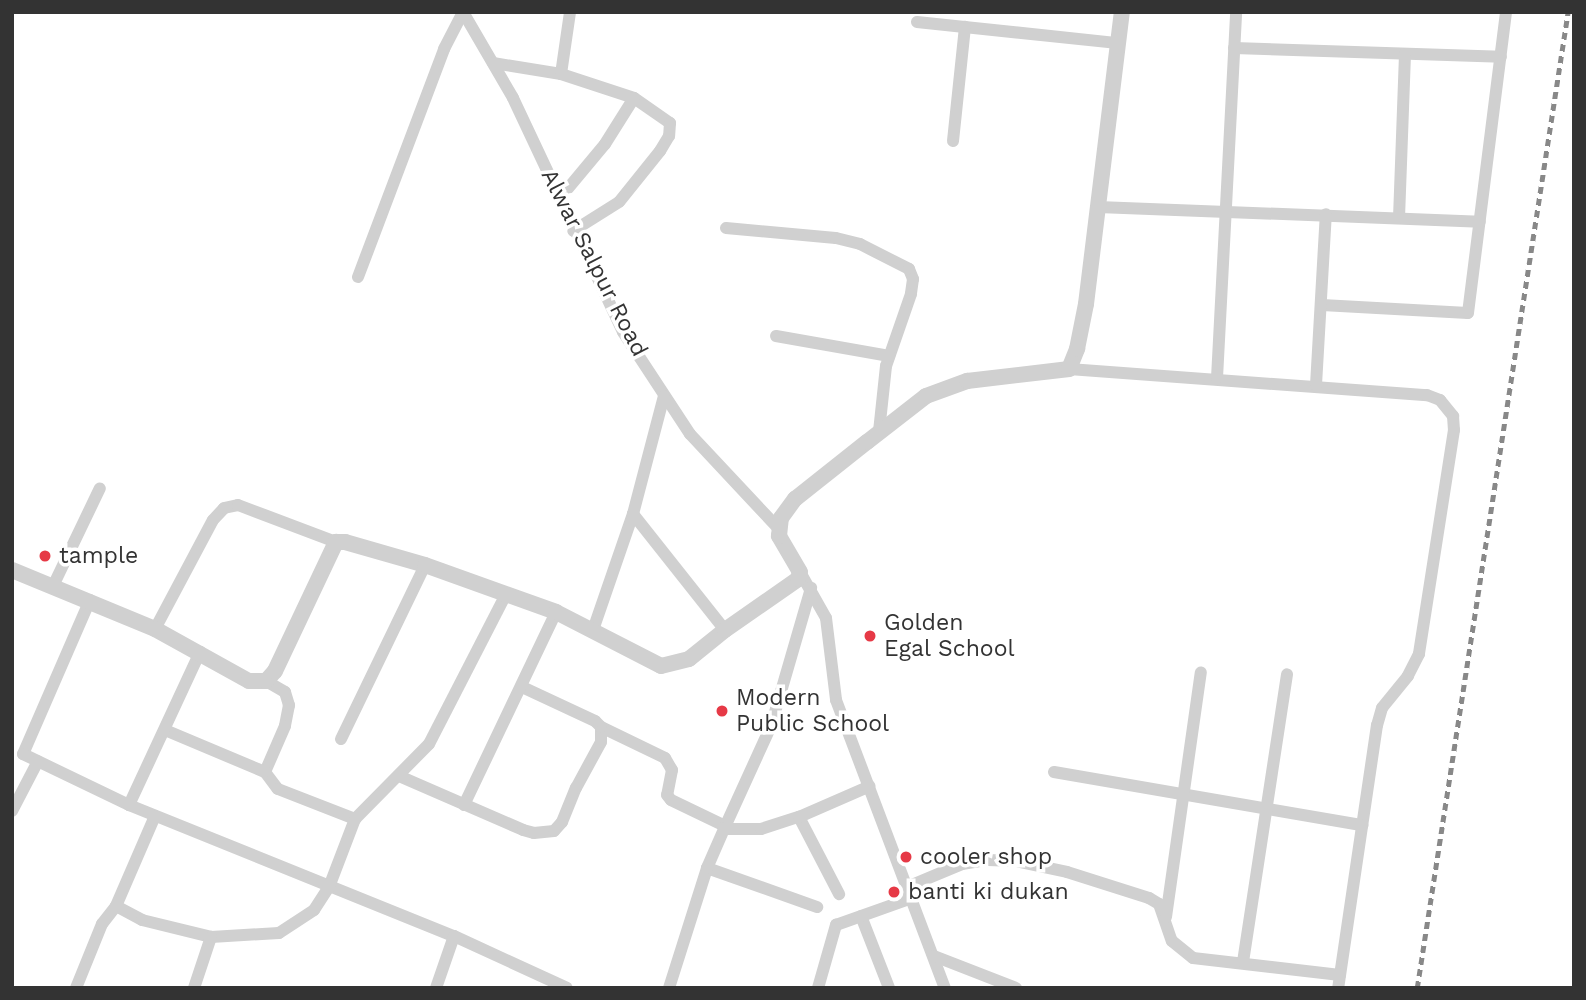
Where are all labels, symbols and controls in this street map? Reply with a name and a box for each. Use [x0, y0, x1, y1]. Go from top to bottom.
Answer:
street label: Alwar Salpur Road [535, 164, 653, 362]
place label: tample [59, 542, 138, 570]
marker: tample [37, 548, 53, 564]
place label: Golden Egal School [884, 609, 1015, 663]
marker: Golden Egal School [862, 628, 878, 644]
place label: Modern Public School [736, 684, 889, 738]
marker: Modern Public School [714, 703, 730, 719]
place label: cooler shop [920, 843, 1053, 871]
marker: cooler shop [898, 849, 914, 865]
place label: banti ki dukan [908, 878, 1069, 906]
marker: banti ki dukan [886, 884, 902, 900]

